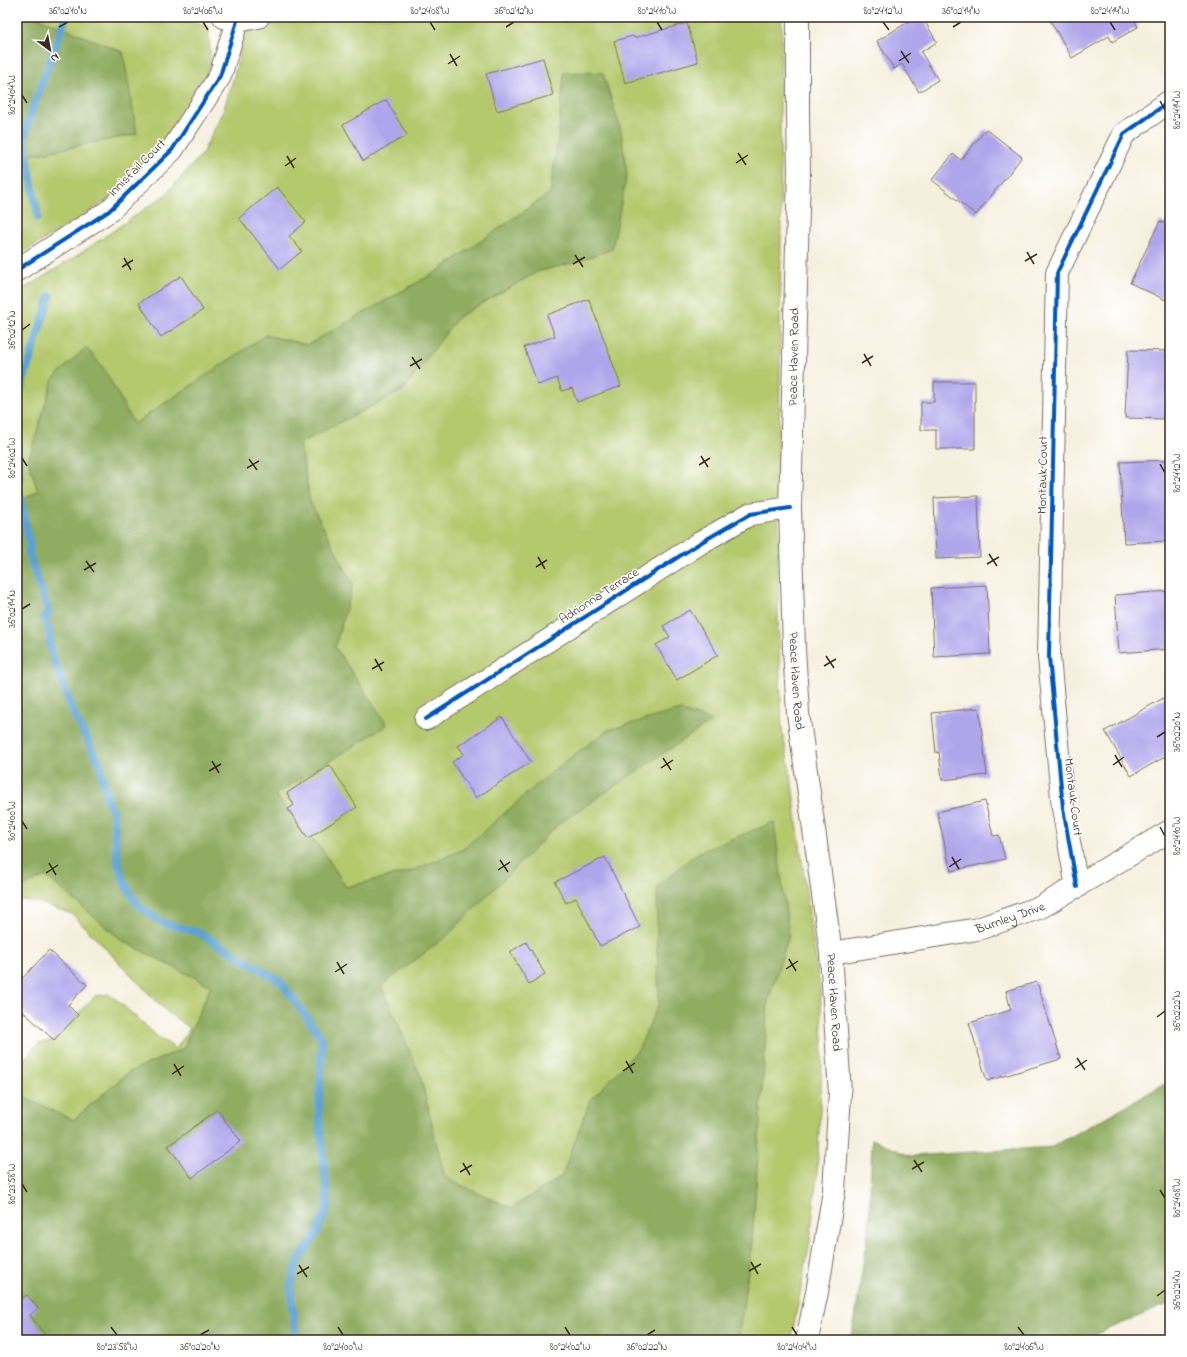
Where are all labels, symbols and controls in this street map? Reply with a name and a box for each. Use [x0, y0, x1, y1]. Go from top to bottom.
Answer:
text: 36°02'10"N [49, 4, 87, 19]
text: 80°24'06"W [183, 4, 223, 19]
text: 80°24'08"W [410, 4, 450, 19]
text: 36°02'12"N [495, 4, 534, 19]
text: 80°24'10"W [638, 4, 676, 19]
text: 80°24'12"W [863, 4, 903, 19]
text: 36°02'14"N [942, 4, 980, 19]
text: 80°24'14"W [1091, 4, 1129, 19]
north arrow [30, 30, 70, 70]
text: N [47, 49, 62, 66]
text: 80°24'04"W [5, 75, 20, 115]
text: 80°24'14"W [1170, 91, 1185, 129]
street label: Innisfail Court [104, 134, 171, 201]
street label: Peace Haven Road [784, 307, 804, 406]
text: 36°02'12"N [5, 310, 20, 349]
street label: Montauk Court [1033, 435, 1053, 514]
text: 80°24'02"W [5, 438, 20, 478]
text: 80°24'12"W [1170, 453, 1185, 493]
street label: Adrionna Terrace [555, 563, 643, 629]
text: 36°02'14"N [5, 590, 20, 628]
street label: Peace Haven Road [784, 631, 810, 732]
text: 36°02'20"N [1170, 712, 1185, 752]
street label: Montauk Court [1059, 757, 1087, 838]
text: 80°24'00"W [5, 801, 20, 841]
text: 80°24'10"W [1170, 817, 1185, 855]
street label: Burnley Drive [972, 897, 1049, 939]
street label: Peace Haven Road [822, 953, 847, 1053]
text: 36°02'22"N [1170, 990, 1185, 1031]
text: 80°23'58"W [5, 1164, 20, 1204]
text: 80°24'08"W [1170, 1178, 1185, 1218]
text: 36°02'24"N [1170, 1270, 1185, 1310]
text: 80°23'58"W [97, 1340, 137, 1355]
text: 36°02'20"N [180, 1340, 220, 1355]
text: 80°24'00"W [323, 1340, 363, 1355]
text: 80°24'02"W [550, 1340, 590, 1355]
text: 36°02'22"N [627, 1340, 668, 1355]
text: 80°24'04"W [777, 1340, 817, 1355]
text: 80°24'06"W [1004, 1340, 1044, 1355]

